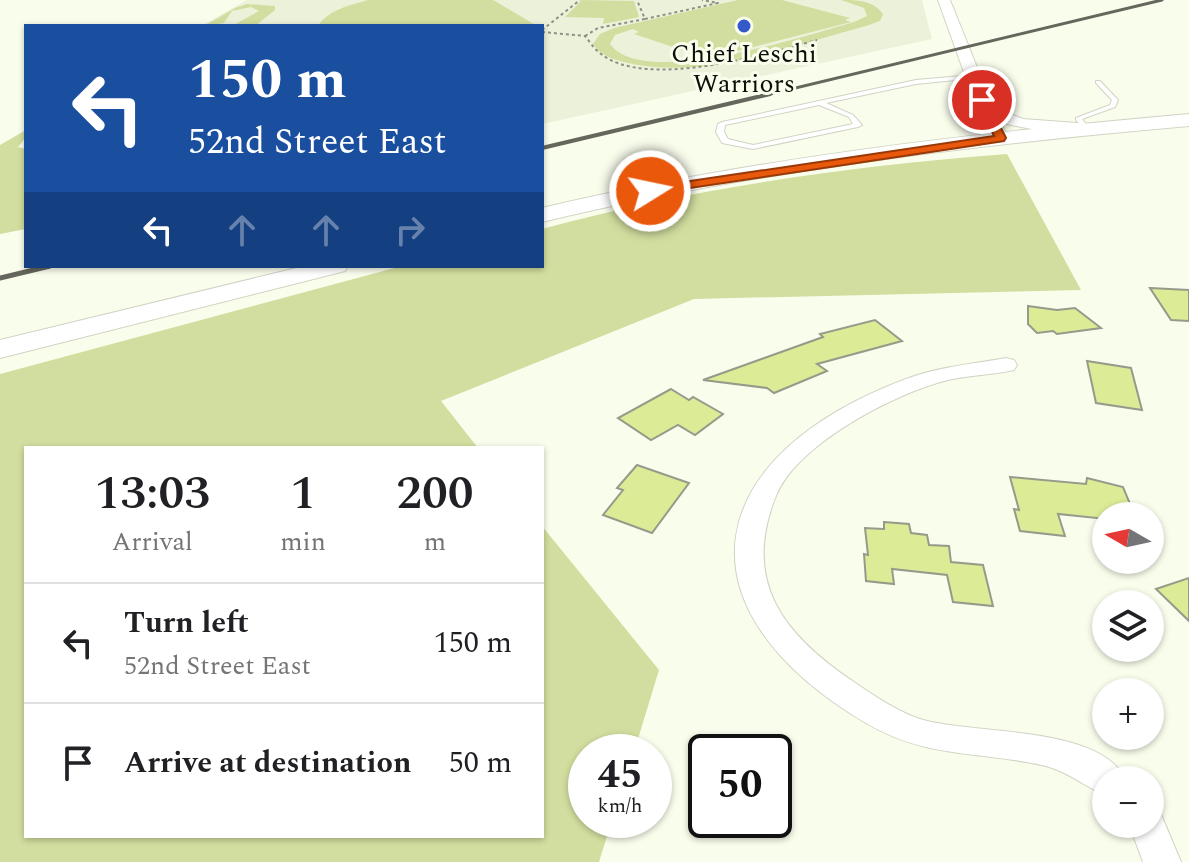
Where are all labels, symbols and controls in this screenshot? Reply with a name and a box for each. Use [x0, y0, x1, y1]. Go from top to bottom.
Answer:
marker: Chief Leschi Warriors [735, 17, 753, 35]
place label: Chief Leschi Warriors [671, 34, 817, 104]
text: 150 m [188, 38, 347, 123]
icon: left [56, 56, 160, 160]
pin [948, 66, 1016, 134]
icon: arrive [960, 78, 1004, 122]
text: 52nd Street East [188, 115, 447, 170]
position arrow [608, 149, 692, 233]
icon: left [136, 208, 180, 252]
icon: ahead [220, 208, 264, 252]
icon: ahead [304, 208, 348, 252]
icon: right [388, 208, 432, 252]
text: 13:03 [94, 457, 210, 530]
text: 1 [290, 457, 316, 530]
text: 200 [396, 457, 474, 530]
north arrow [1092, 502, 1164, 574]
map controls [1092, 502, 1164, 838]
text: Arrival [112, 522, 193, 562]
text: min [280, 522, 326, 562]
text: m [424, 522, 446, 562]
button: layers [1092, 590, 1164, 662]
text: Turn left [124, 600, 249, 646]
text: 150 m [434, 620, 512, 666]
icon: left [56, 621, 100, 665]
text: 52nd Street East [124, 646, 311, 686]
button: + [1092, 678, 1164, 750]
speed limit sign: 50 [688, 734, 792, 838]
text: Arrive at destination [124, 740, 411, 786]
text: 50 m [449, 740, 512, 786]
icon: arrive [56, 741, 100, 785]
text: 45 [598, 745, 642, 806]
button: − [1092, 766, 1164, 838]
text: km/h [598, 791, 643, 821]

